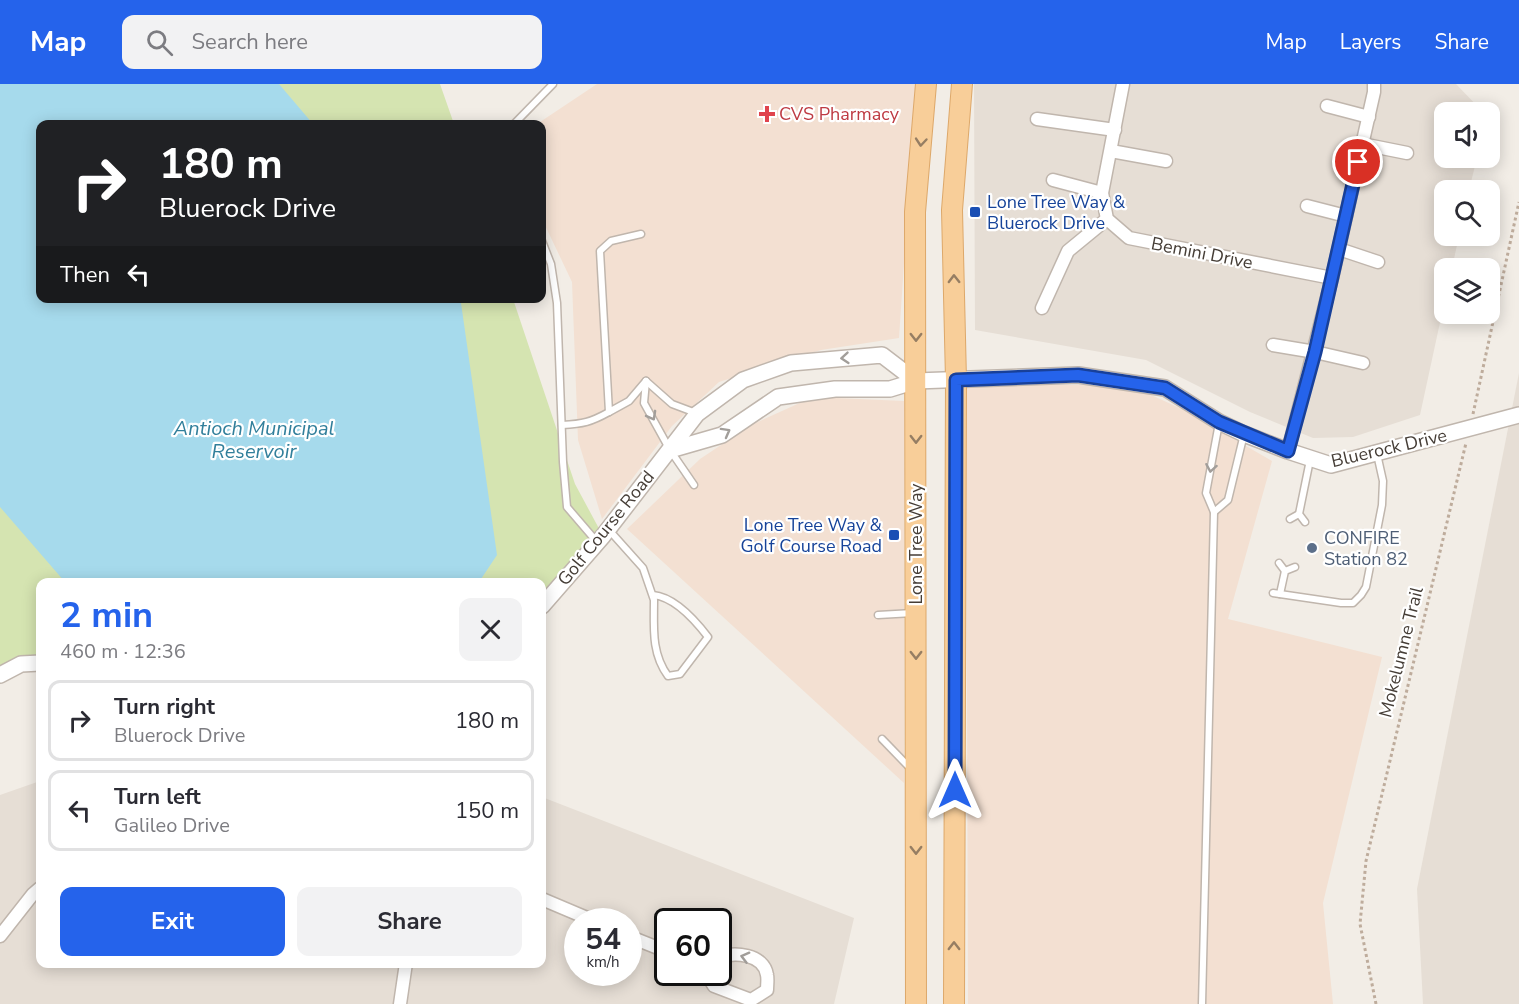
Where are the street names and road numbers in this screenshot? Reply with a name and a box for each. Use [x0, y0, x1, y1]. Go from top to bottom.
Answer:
street label: Bemini Drive [1149, 231, 1255, 275]
street label: Bluerock Drive [1329, 423, 1449, 473]
street label: Golf Course Road [552, 465, 660, 591]
street label: Lone Tree Way [904, 483, 928, 605]
street label: Mokelumne Trail [1373, 584, 1429, 720]

